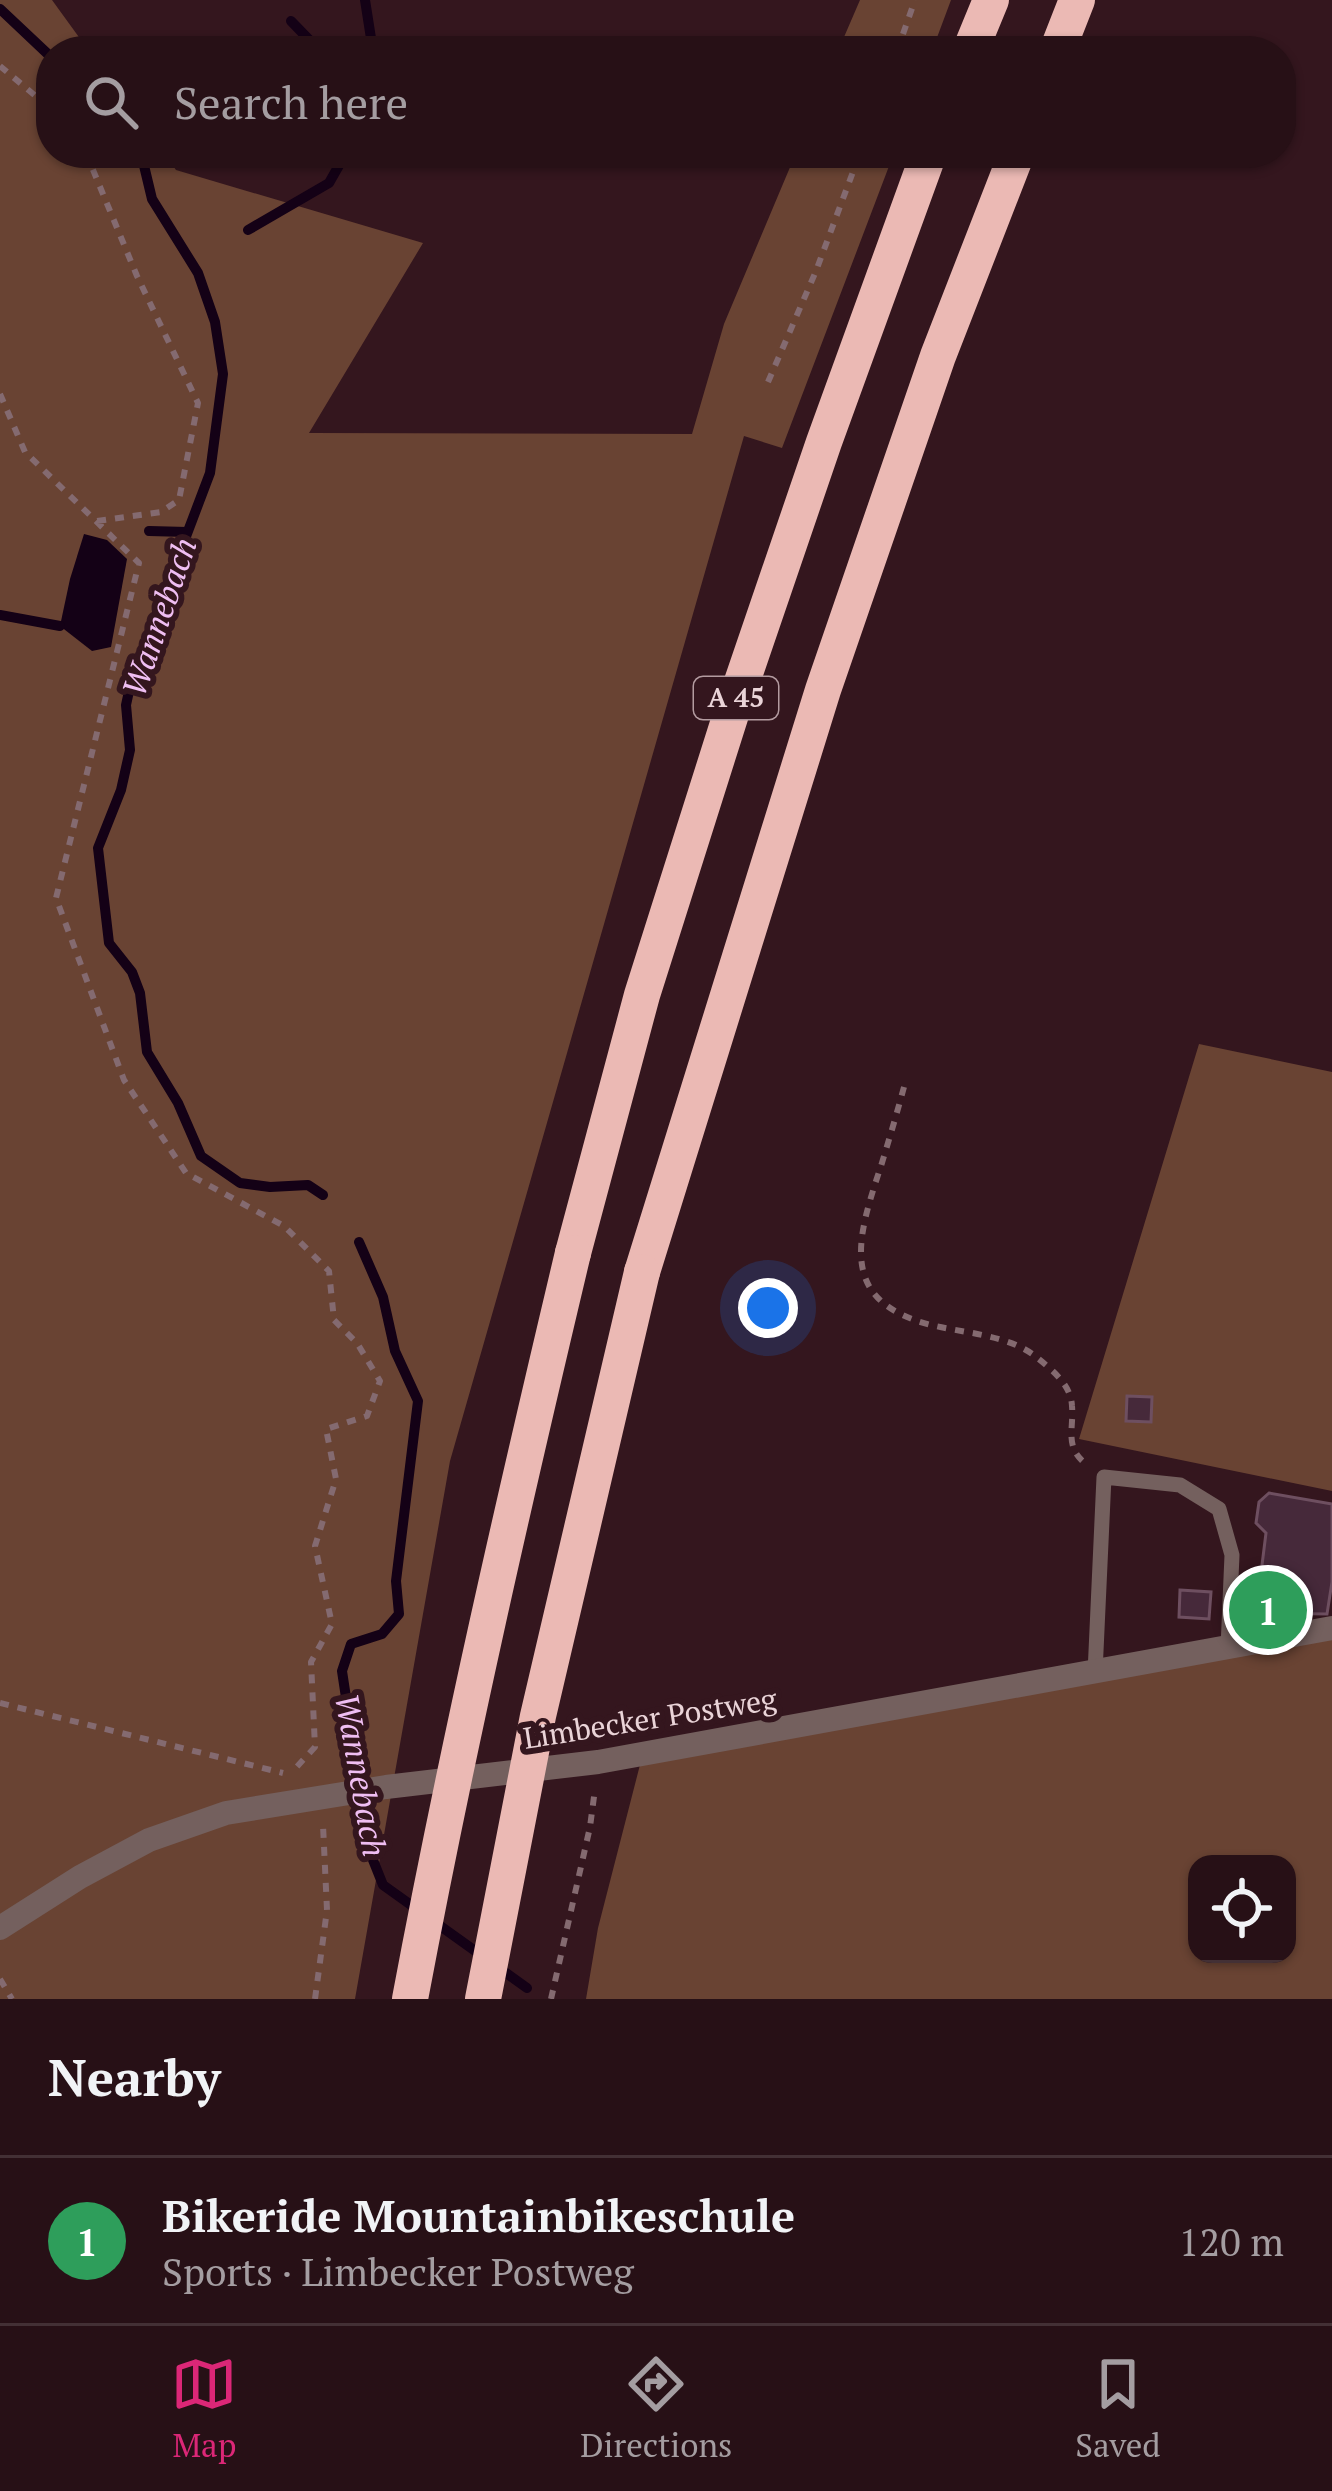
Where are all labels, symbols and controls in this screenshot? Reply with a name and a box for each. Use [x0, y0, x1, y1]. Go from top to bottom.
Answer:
search box [36, 36, 1296, 168]
icon: search [78, 69, 144, 135]
text: Search here [174, 72, 408, 132]
water label: Wannebach [111, 532, 206, 702]
road number: A 45 [694, 677, 778, 719]
your location [738, 1278, 798, 1338]
pin: 1 [1229, 1565, 1307, 1655]
street label: Limbecker Postweg [520, 1678, 781, 1758]
water label: Wannebach [326, 1690, 397, 1860]
map controls [1188, 1855, 1296, 1963]
button: locate [1188, 1855, 1296, 1963]
text: Nearby [48, 2043, 221, 2111]
text: Bikeride Mountainbikeschule [162, 2185, 795, 2245]
text: 1 [76, 2215, 98, 2267]
text: 120 m [1179, 2215, 1284, 2267]
text: Sports · Limbecker Postweg [162, 2245, 634, 2297]
tab: Map [171, 2351, 237, 2466]
tab: Directions [580, 2351, 732, 2466]
tab: Saved [1075, 2351, 1161, 2466]

